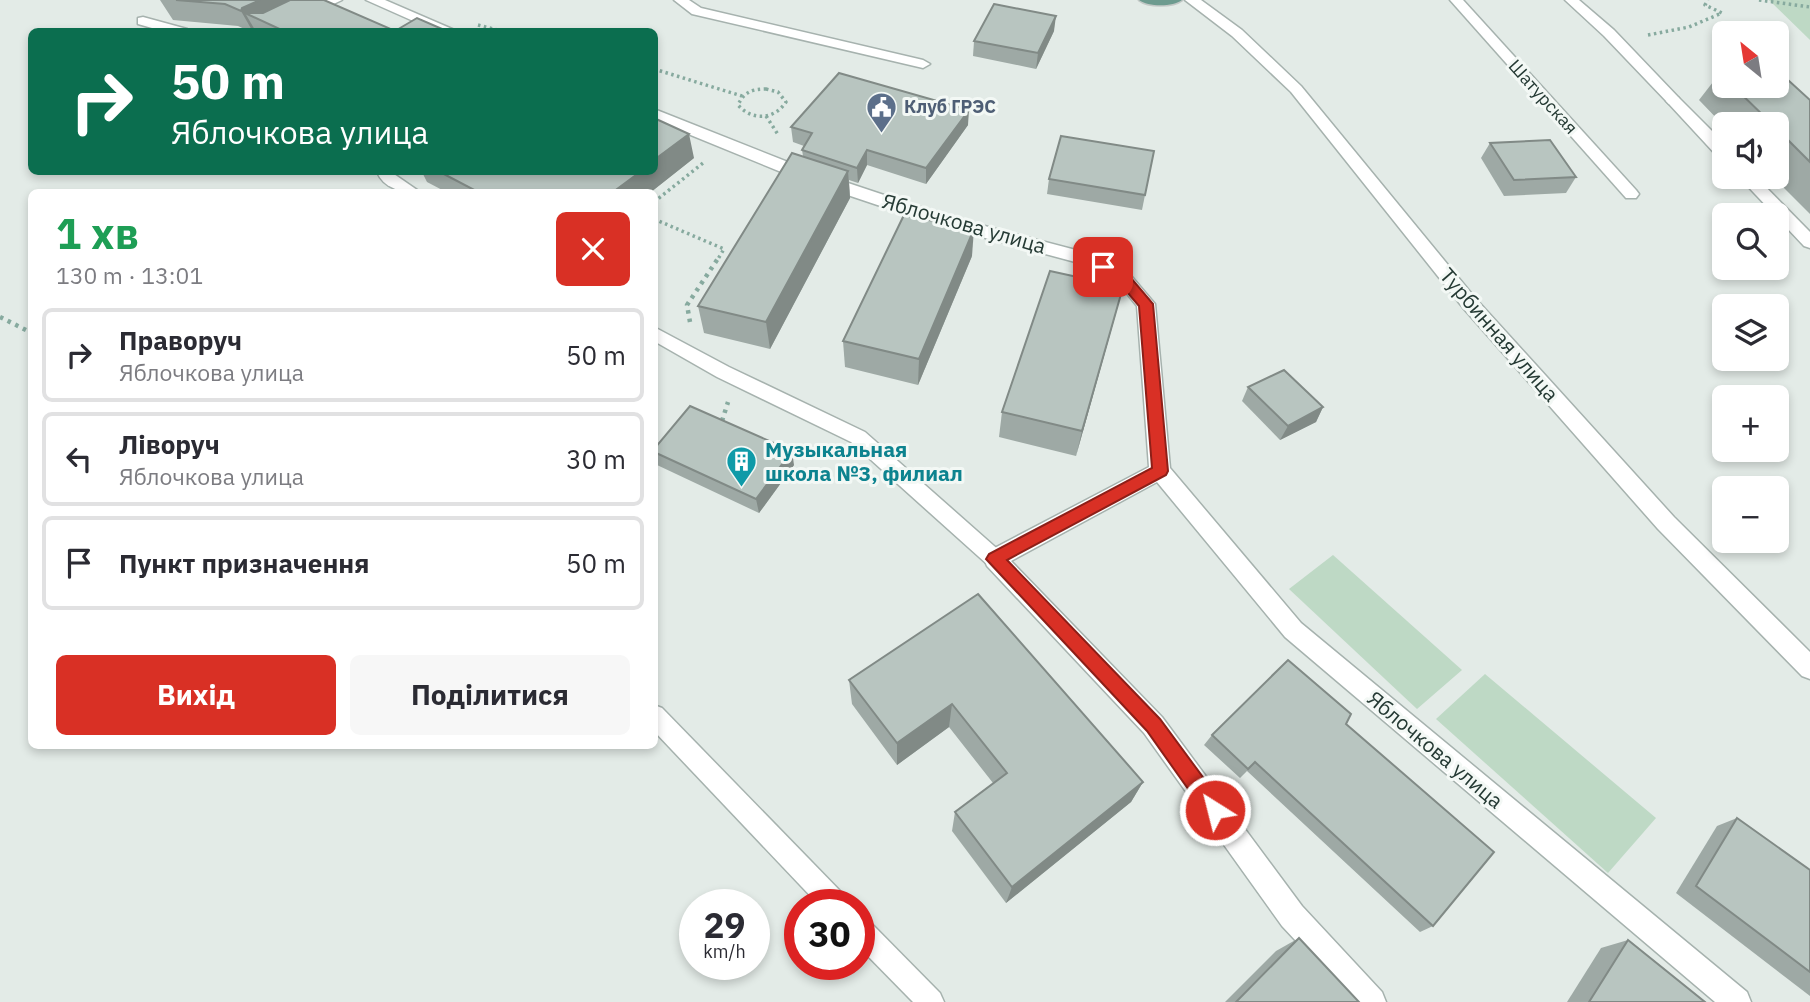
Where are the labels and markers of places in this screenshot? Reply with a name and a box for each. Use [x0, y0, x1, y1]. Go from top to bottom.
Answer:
public building icon: Клуб ГРЭС [864, 90, 898, 134]
place label: Клуб ГРЭС [904, 95, 996, 118]
pin [1073, 237, 1133, 297]
place label: Музыкальная школа №3, филиал [765, 435, 963, 487]
building icon: Музыкальная школа №3, филиал [725, 445, 759, 489]

